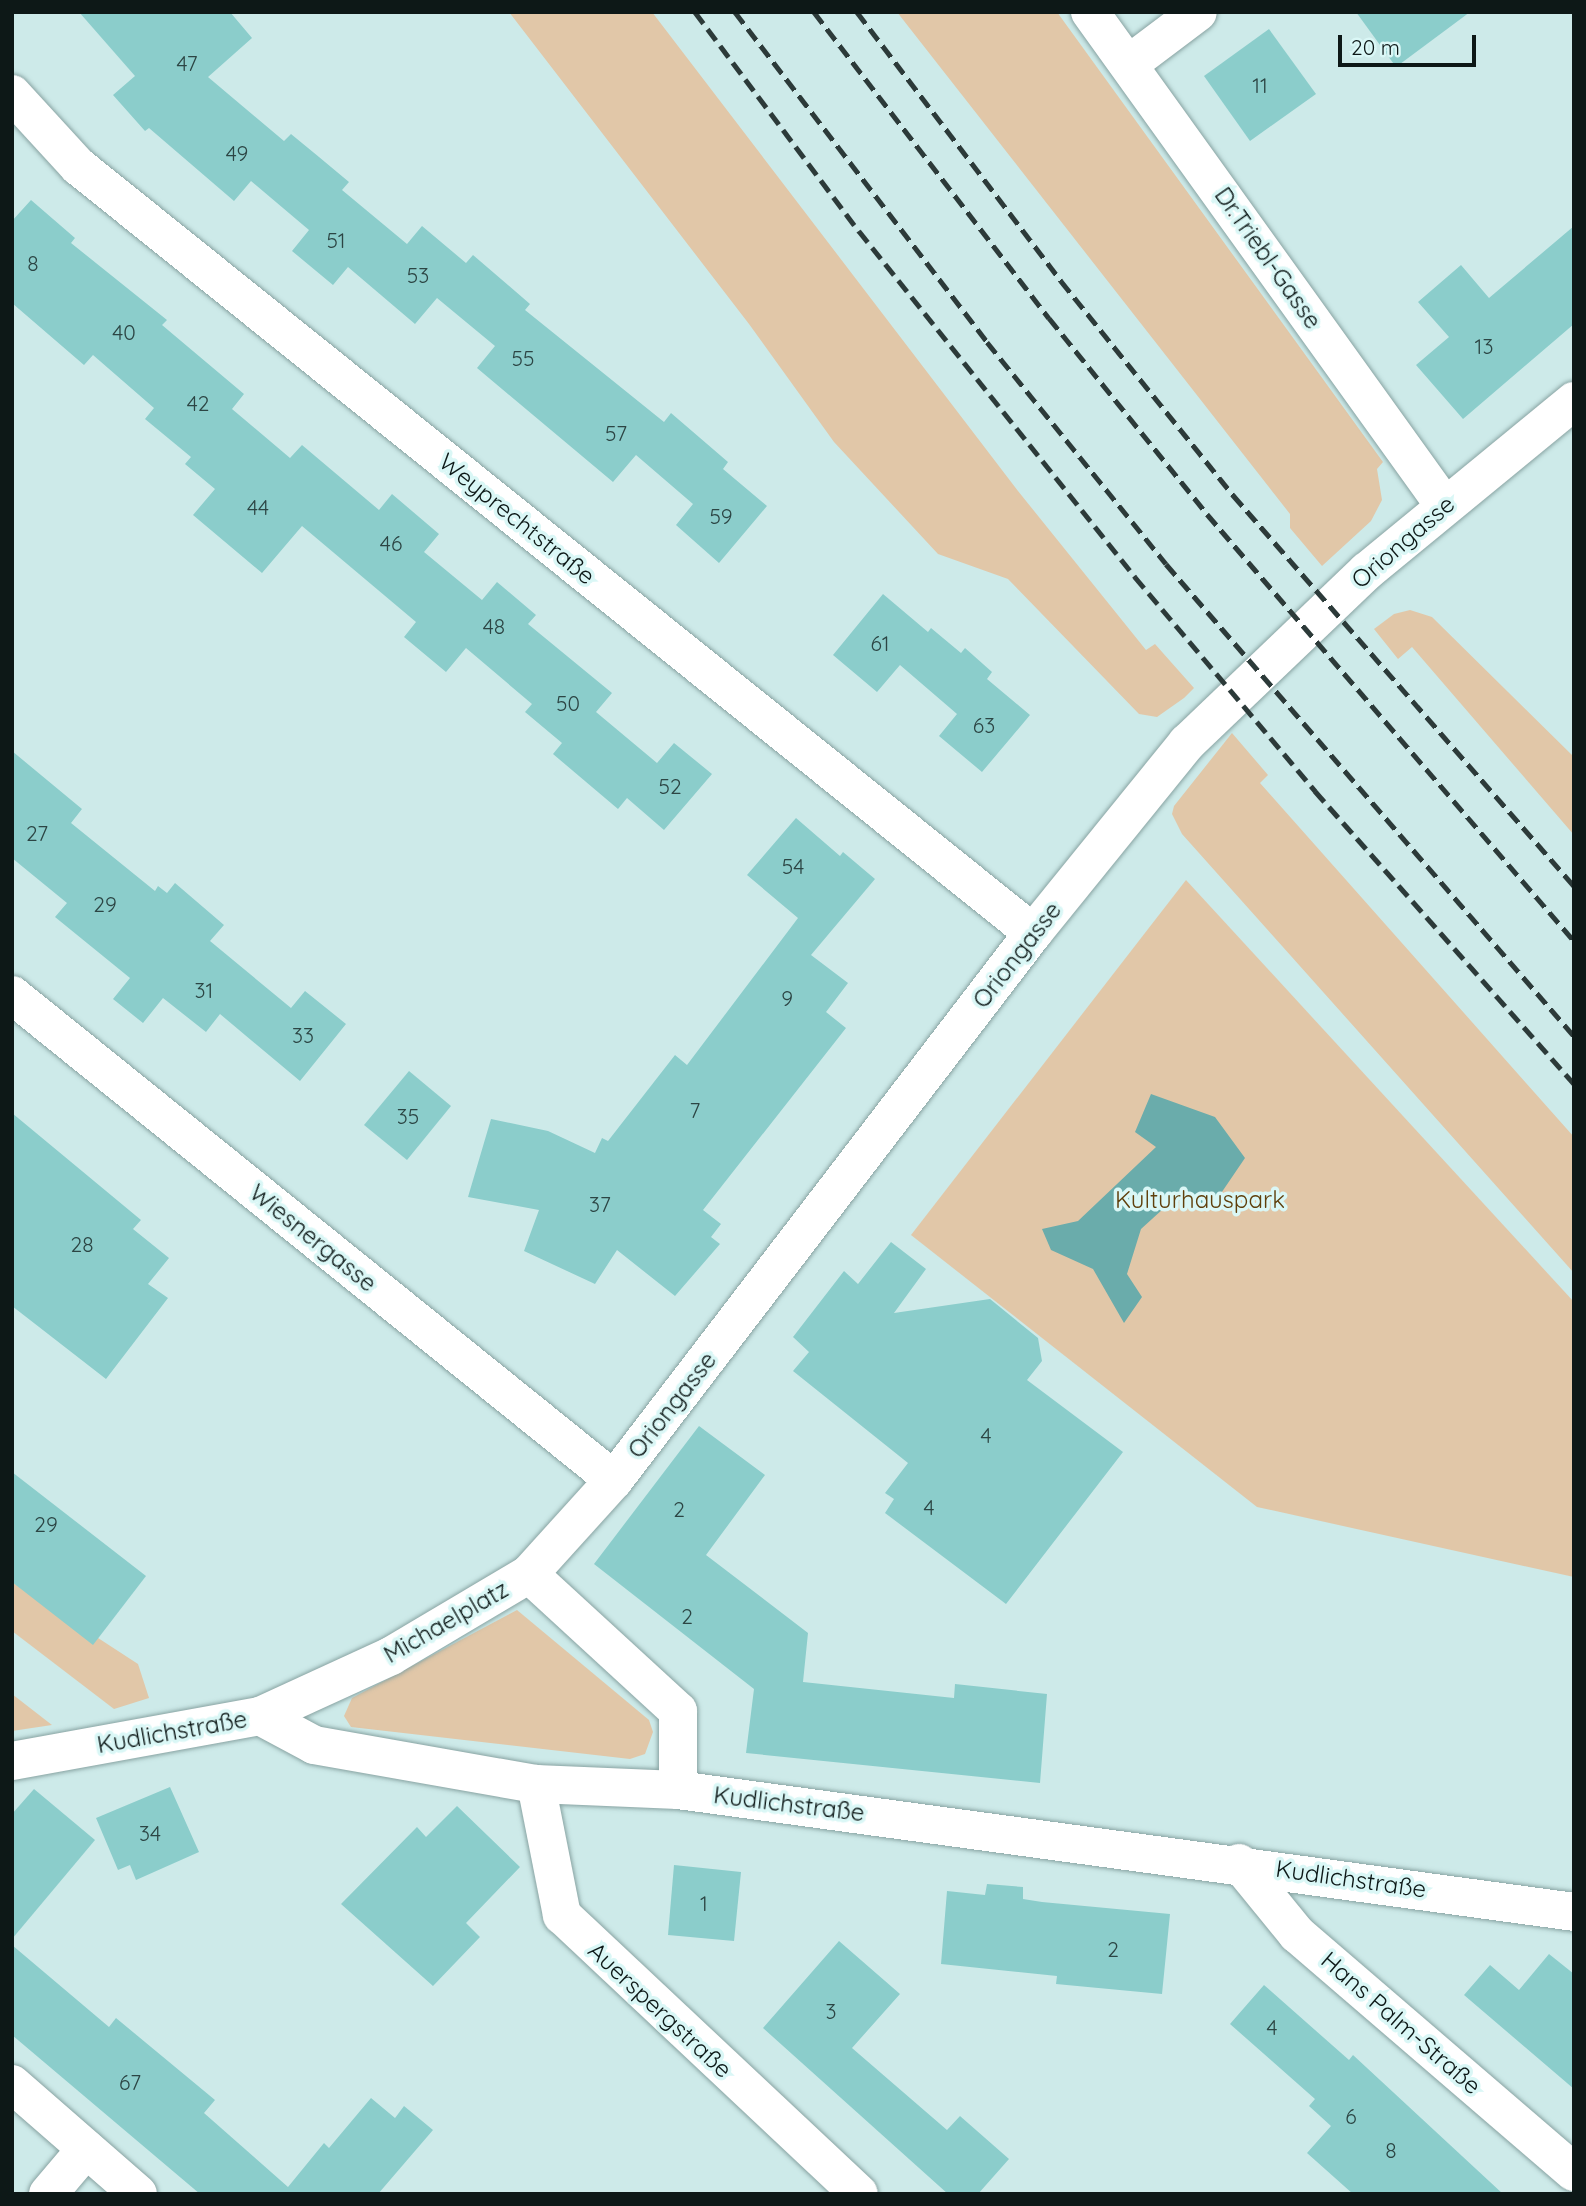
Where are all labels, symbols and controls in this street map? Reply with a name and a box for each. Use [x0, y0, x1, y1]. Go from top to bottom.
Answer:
scale bar [1341, 21, 1479, 65]
text: 20 m [1351, 34, 1400, 60]
house number: 47 [176, 50, 198, 76]
house number: 11 [1252, 72, 1268, 98]
house number: 49 [226, 140, 248, 166]
street label: Dr.Triebl-Gasse [1208, 182, 1328, 334]
house number: 51 [326, 227, 346, 253]
house number: 8 [27, 250, 39, 276]
house number: 53 [407, 262, 429, 288]
house number: 40 [112, 319, 136, 345]
house number: 13 [1475, 333, 1493, 359]
house number: 55 [512, 345, 534, 371]
house number: 42 [187, 390, 209, 416]
house number: 57 [605, 420, 627, 446]
street label: Weyprechtstraße [433, 447, 601, 591]
street label: Oriongasse [1346, 490, 1460, 594]
house number: 44 [247, 494, 269, 520]
house number: 59 [709, 503, 733, 529]
house number: 46 [380, 530, 402, 556]
house number: 48 [483, 613, 505, 639]
house number: 61 [871, 630, 889, 656]
house number: 50 [556, 690, 580, 716]
house number: 63 [973, 712, 995, 738]
house number: 52 [658, 773, 682, 799]
house number: 27 [26, 820, 48, 846]
house number: 54 [782, 853, 804, 879]
house number: 29 [93, 891, 117, 917]
street label: Oriongasse [967, 896, 1067, 1014]
house number: 31 [195, 977, 213, 1003]
house number: 9 [781, 985, 793, 1011]
house number: 33 [292, 1022, 314, 1048]
house number: 7 [690, 1097, 700, 1123]
house number: 35 [397, 1103, 419, 1129]
street label: Wiesnergasse [244, 1178, 382, 1298]
park label: Kulturhauspark [1115, 1186, 1285, 1214]
house number: 37 [589, 1191, 611, 1217]
house number: 28 [71, 1231, 93, 1257]
street label: Oriongasse [622, 1346, 722, 1464]
house number: 4 [980, 1422, 992, 1448]
house number: 4 [923, 1494, 935, 1520]
house number: 2 [673, 1496, 685, 1522]
house number: 29 [34, 1511, 58, 1537]
street label: Michaelplatz [379, 1575, 513, 1669]
house number: 2 [681, 1603, 693, 1629]
street label: Kudlichstraße [95, 1705, 249, 1759]
street label: Kudlichstraße [712, 1780, 866, 1828]
house number: 34 [139, 1820, 161, 1846]
street label: Kudlichstraße [1274, 1854, 1428, 1904]
house number: 1 [700, 1890, 708, 1916]
street label: Auerspergstraße [582, 1936, 738, 2084]
house number: 2 [1107, 1936, 1119, 1962]
street label: Hans Palm-Straße [1315, 1946, 1487, 2100]
house number: 3 [825, 1998, 837, 2024]
house number: 4 [1266, 2014, 1278, 2040]
house number: 67 [119, 2069, 141, 2095]
house number: 6 [1345, 2103, 1357, 2129]
house number: 8 [1385, 2137, 1397, 2163]

